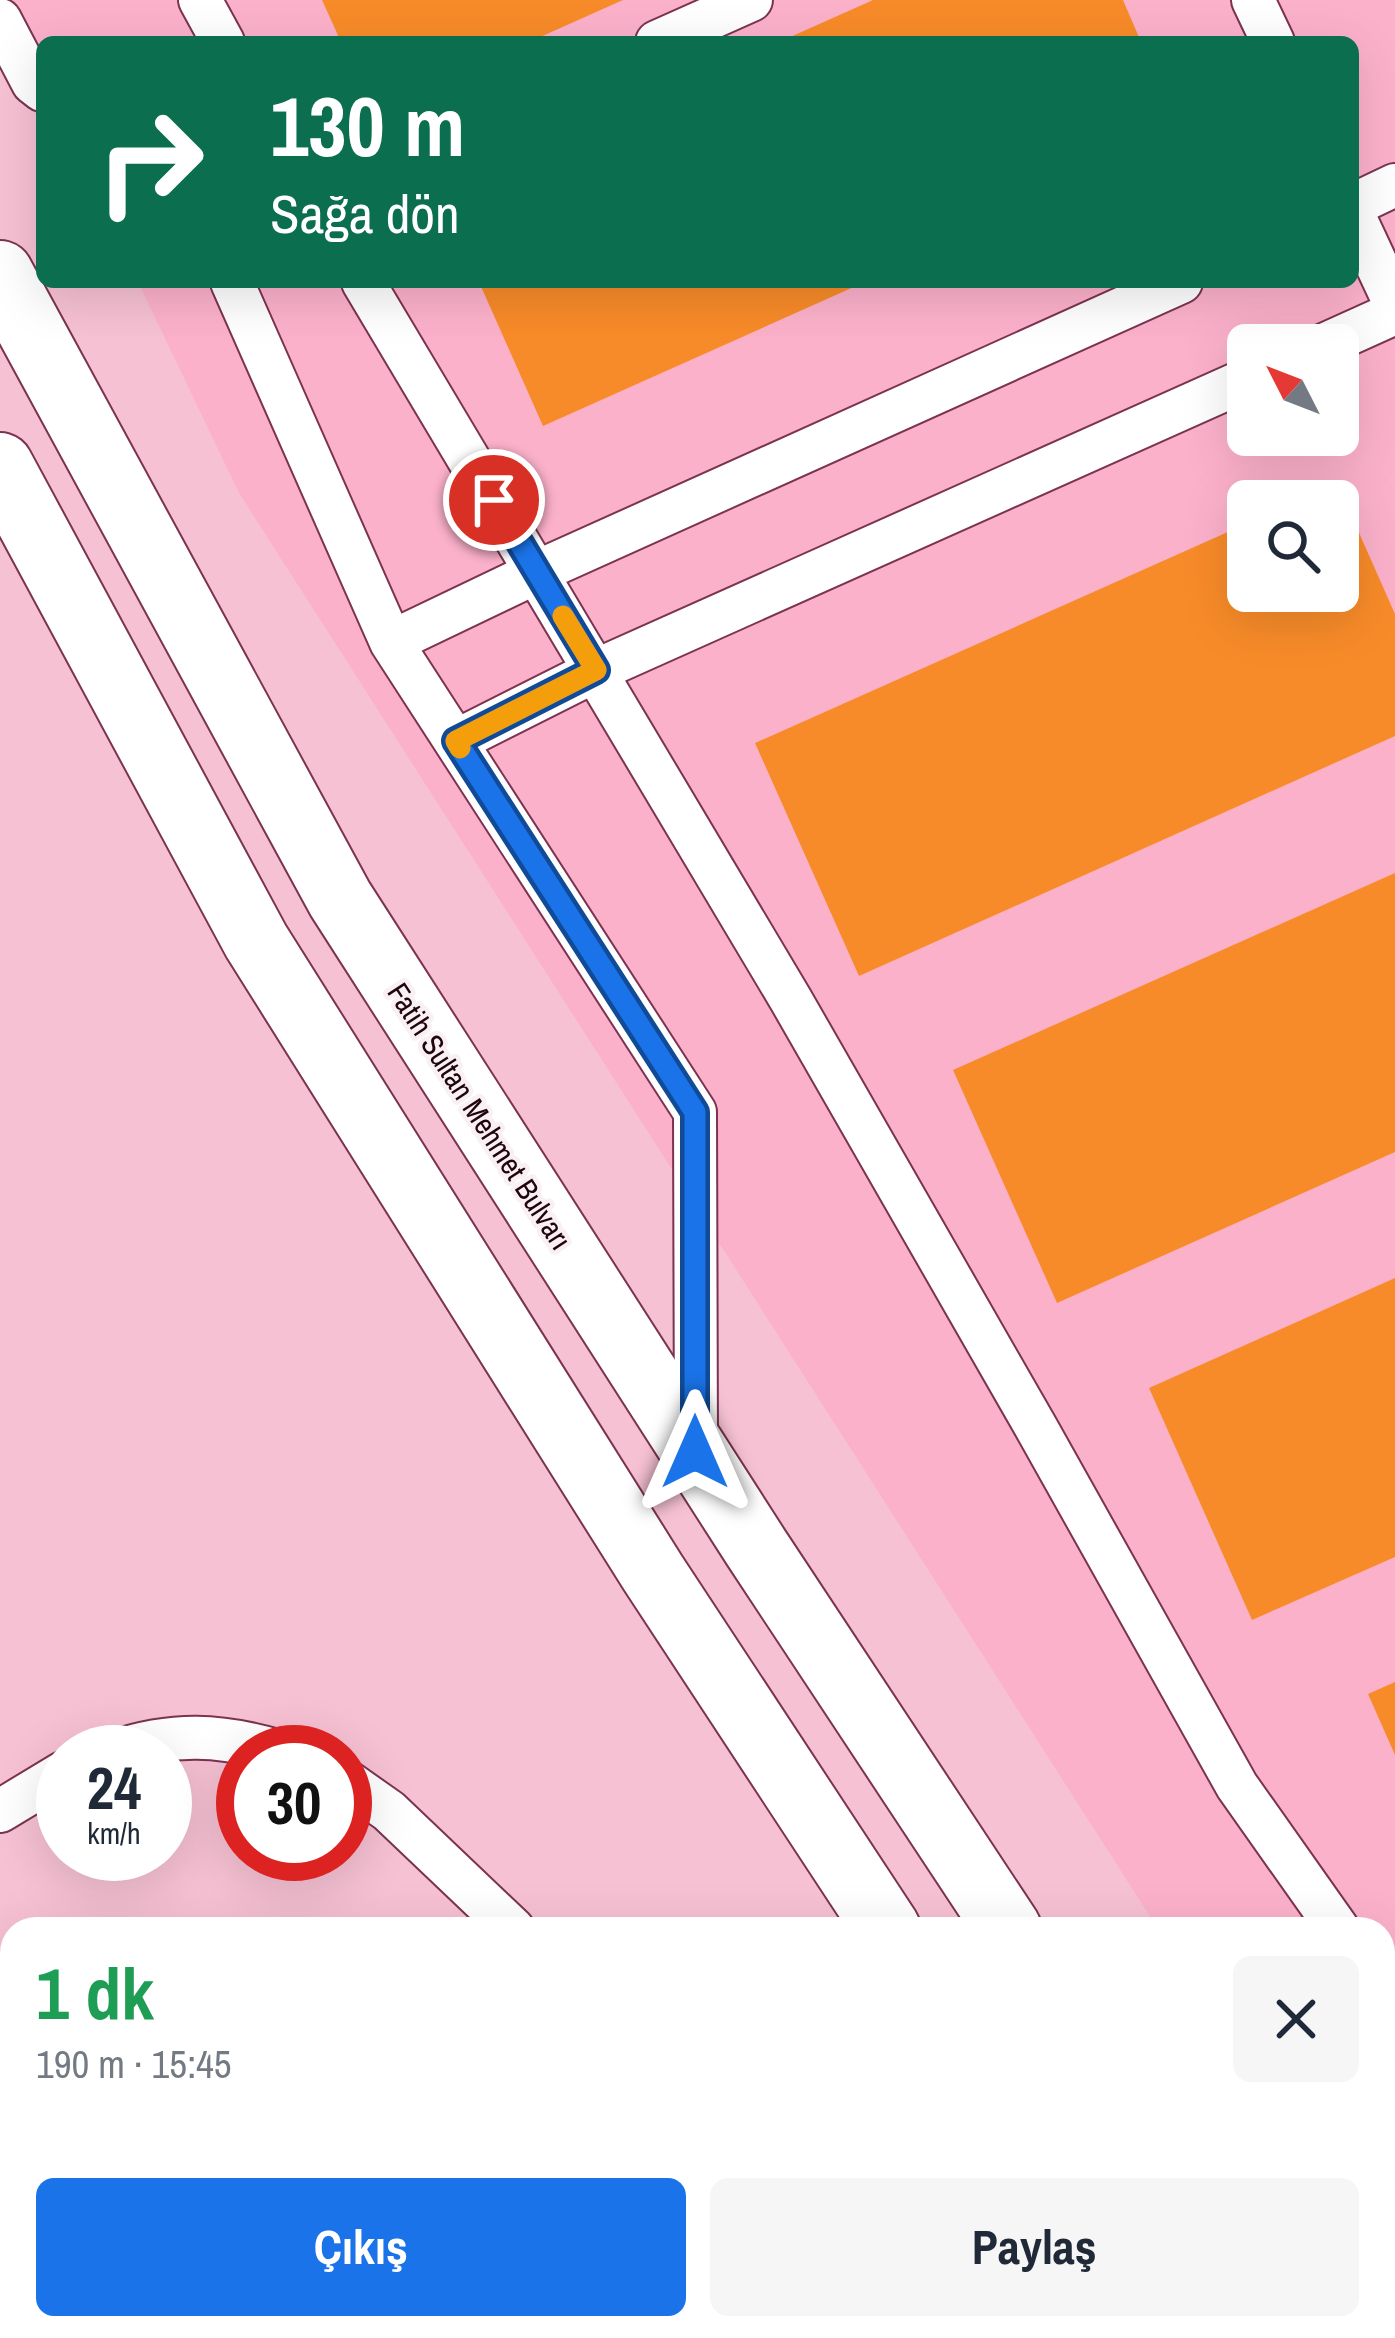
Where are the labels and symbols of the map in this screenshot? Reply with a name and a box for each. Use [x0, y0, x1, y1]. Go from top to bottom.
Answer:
north arrow [1227, 324, 1359, 456]
pin [443, 449, 545, 551]
street label: Fatih Sultan Mehmet Bulvarı [379, 975, 581, 1257]
position arrow [632, 1389, 758, 1515]
speed limit sign: 30 [216, 1725, 372, 1881]

